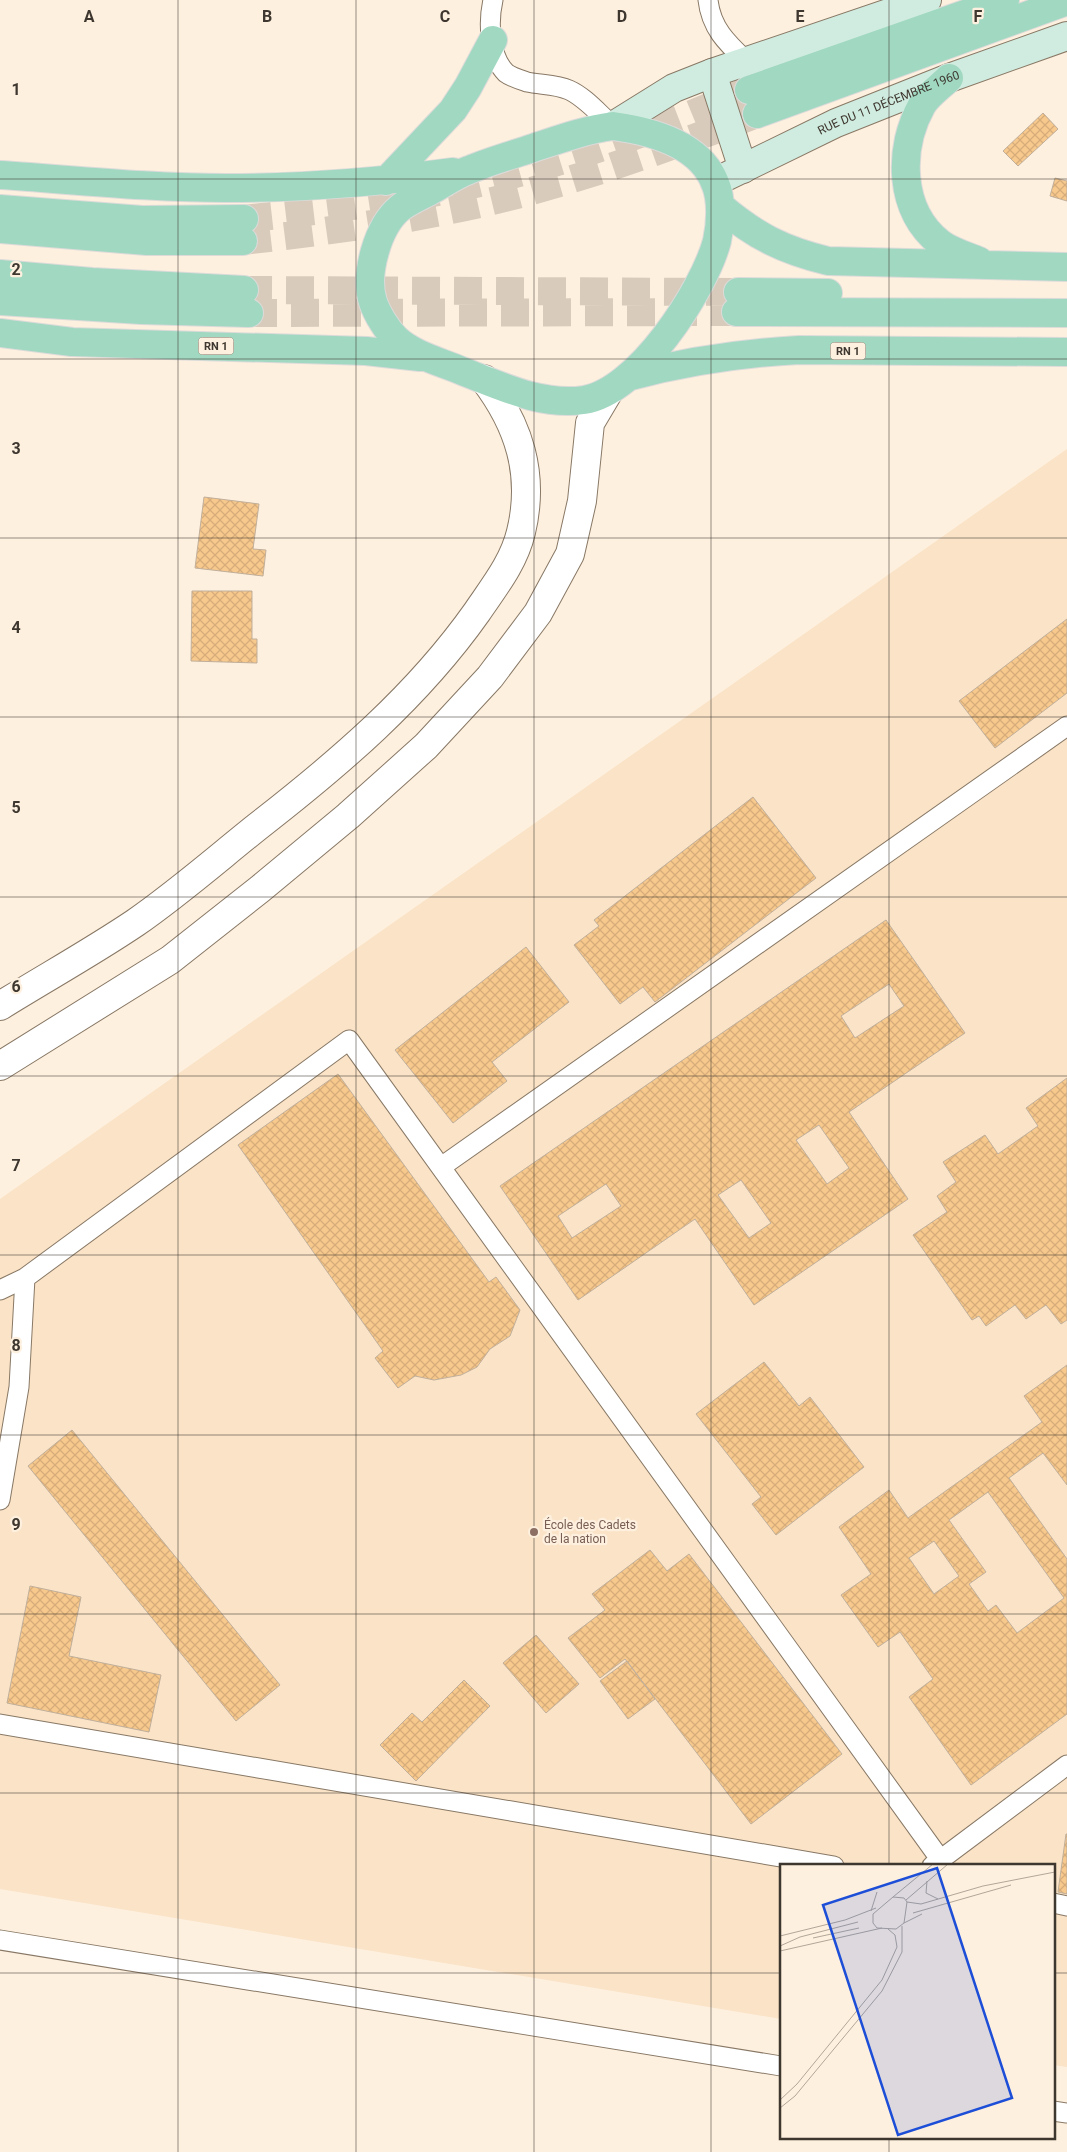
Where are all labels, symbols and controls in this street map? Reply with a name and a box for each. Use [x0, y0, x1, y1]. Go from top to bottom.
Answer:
text: A [84, 7, 95, 26]
text: B [262, 7, 272, 26]
text: C [440, 7, 450, 26]
text: D [617, 7, 627, 26]
text: E [796, 7, 805, 26]
text: F [974, 7, 983, 26]
street label: RUE DU 11 DÉCEMBRE 1960 [815, 68, 962, 138]
text: 1 [11, 80, 21, 99]
text: 2 [11, 260, 21, 279]
road number: RN 1 [198, 338, 234, 354]
road number: RN 1 [830, 342, 866, 360]
text: 3 [11, 439, 21, 458]
text: 4 [11, 618, 21, 637]
text: 5 [11, 798, 21, 817]
text: 6 [11, 977, 21, 996]
text: 7 [11, 1156, 21, 1175]
text: 8 [11, 1336, 21, 1355]
text: 9 [11, 1515, 21, 1534]
place label: École des Cadets de la nation [544, 1517, 636, 1546]
marker: École des Cadets de la nation [528, 1526, 540, 1538]
inset map [780, 1864, 1054, 2140]

